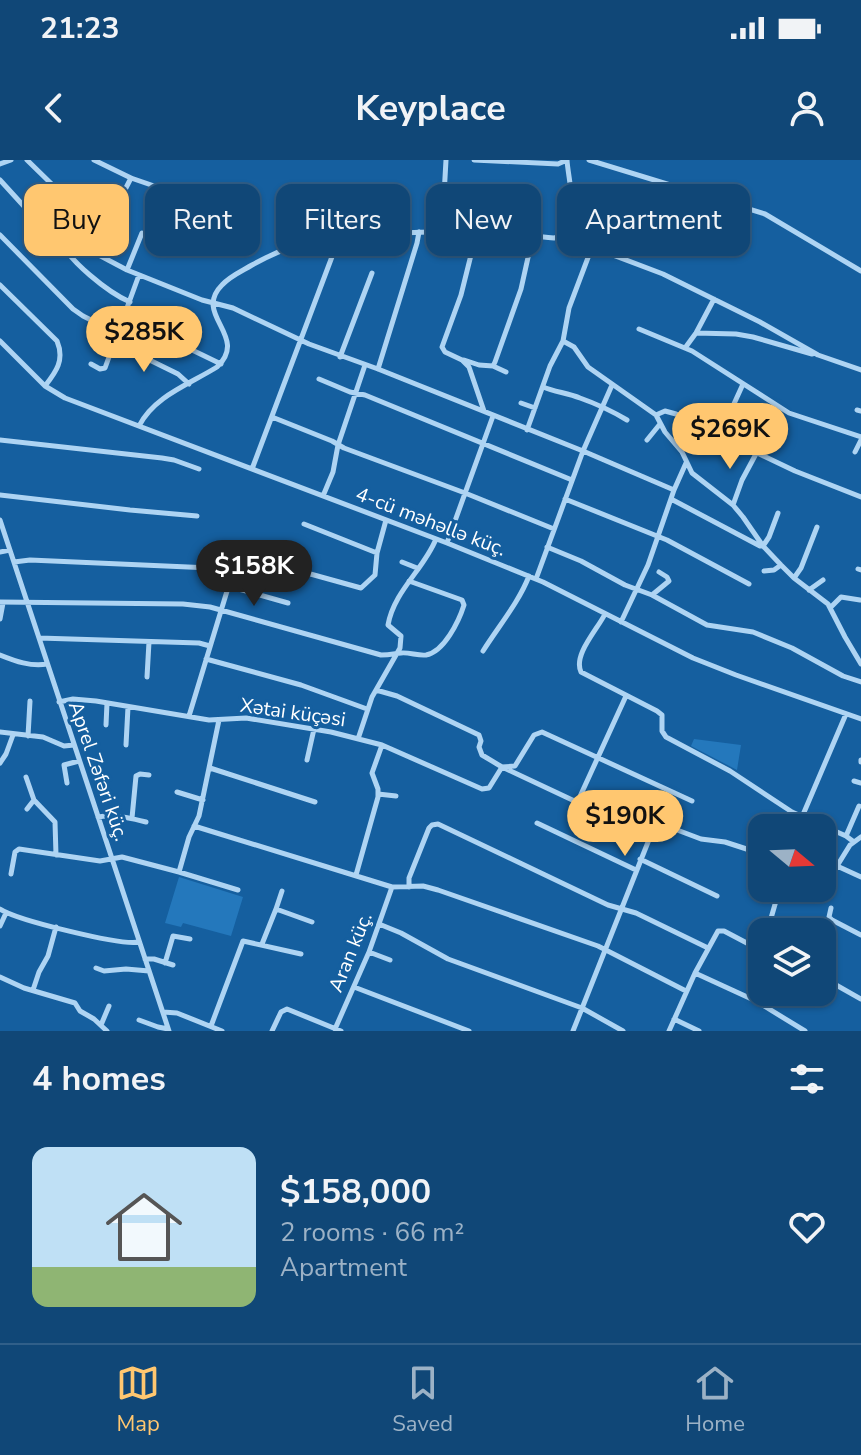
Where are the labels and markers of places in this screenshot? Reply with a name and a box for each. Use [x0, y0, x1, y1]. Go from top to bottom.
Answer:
pin: $285K [88, 306, 200, 374]
pin: $269K [674, 403, 786, 471]
pin: $158K [198, 540, 310, 608]
pin: $190K [569, 790, 681, 858]

